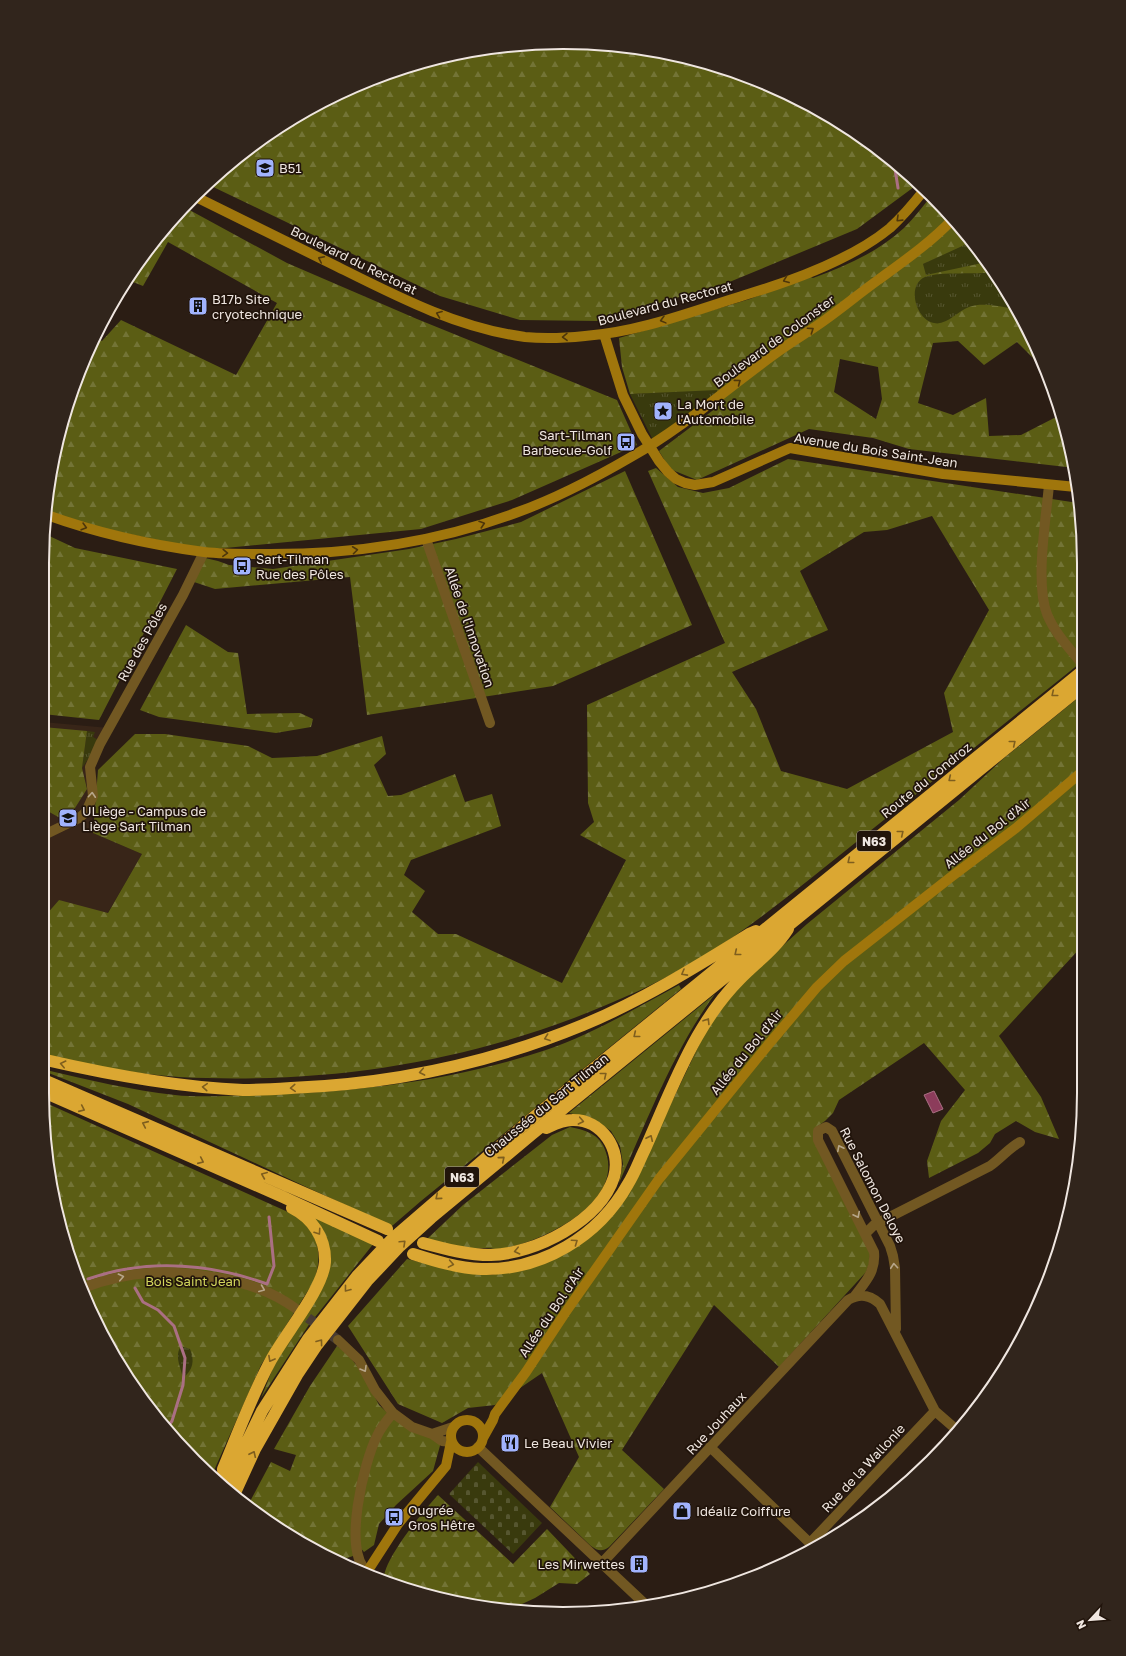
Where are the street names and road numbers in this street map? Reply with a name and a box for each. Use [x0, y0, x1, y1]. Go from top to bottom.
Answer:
street label: Boulevard du Rectorat [288, 222, 420, 298]
street label: Boulevard du Rectorat [596, 277, 734, 329]
street label: Boulevard de Colonster [710, 292, 838, 390]
street label: Avenue du Bois Saint-Jean [793, 429, 959, 471]
street label: Allée de l'Innovation [442, 565, 498, 689]
street label: Rue des Pôles [114, 600, 170, 684]
street label: Route du Condroz [878, 738, 975, 821]
street label: Allée du Bol d'Air [941, 794, 1033, 872]
road number: N63 [857, 831, 891, 851]
street label: Allée du Bol d'Air [707, 1006, 785, 1098]
street label: Chaussée du Sart Tilman [481, 1050, 611, 1160]
street label: Rue Salomon Deloye [837, 1124, 909, 1246]
road number: N63 [445, 1167, 479, 1187]
street label: Allée du Bol d'Air [515, 1264, 587, 1360]
street label: Rue Jouhaux [683, 1388, 749, 1458]
street label: Rue de la Wallonie [818, 1420, 908, 1516]

